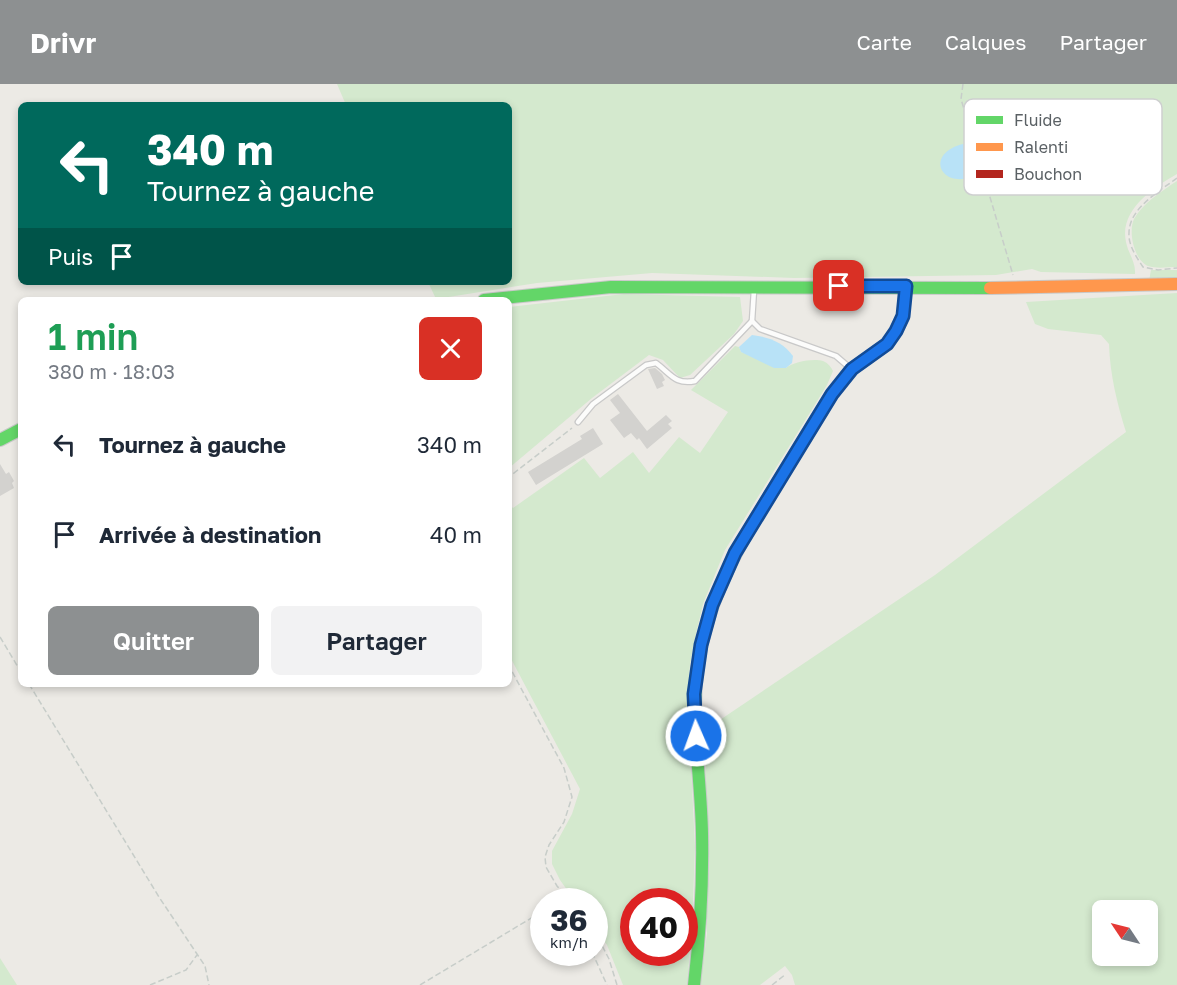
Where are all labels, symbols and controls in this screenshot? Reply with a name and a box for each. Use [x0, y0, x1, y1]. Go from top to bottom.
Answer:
text: Drivr [30, 26, 96, 59]
text: Carte [856, 29, 912, 55]
text: Calques [945, 29, 1026, 55]
text: Partager [1059, 29, 1147, 55]
legend [964, 99, 1162, 195]
text: Fluide [1014, 110, 1062, 130]
text: 340 m [147, 124, 273, 174]
icon: left [48, 126, 126, 204]
text: Ralenti [1014, 137, 1068, 157]
text: Bouchon [1014, 164, 1082, 184]
text: Tournez à gauche [147, 175, 374, 207]
icon: arrive [105, 240, 138, 273]
text: Puis [48, 243, 93, 270]
pin [813, 260, 864, 311]
icon: arrive [822, 269, 855, 302]
text: 1 min [48, 315, 138, 358]
button: close [419, 317, 482, 380]
text: 380 m · 18:03 [48, 359, 175, 383]
icon: left [48, 428, 81, 461]
text: Tournez à gauche [99, 431, 286, 458]
text: 340 m [417, 431, 482, 458]
icon: arrive [48, 518, 81, 551]
text: Arrivée à destination [99, 521, 321, 548]
text: 40 m [430, 521, 482, 548]
button: Quitter [48, 606, 259, 675]
button: Partager [271, 606, 482, 675]
position arrow [664, 704, 728, 768]
speed limit sign: 40 [620, 888, 698, 966]
north arrow [1092, 900, 1158, 966]
map controls [1092, 900, 1158, 966]
text: 36 [550, 902, 588, 938]
text: km/h [550, 933, 588, 951]

